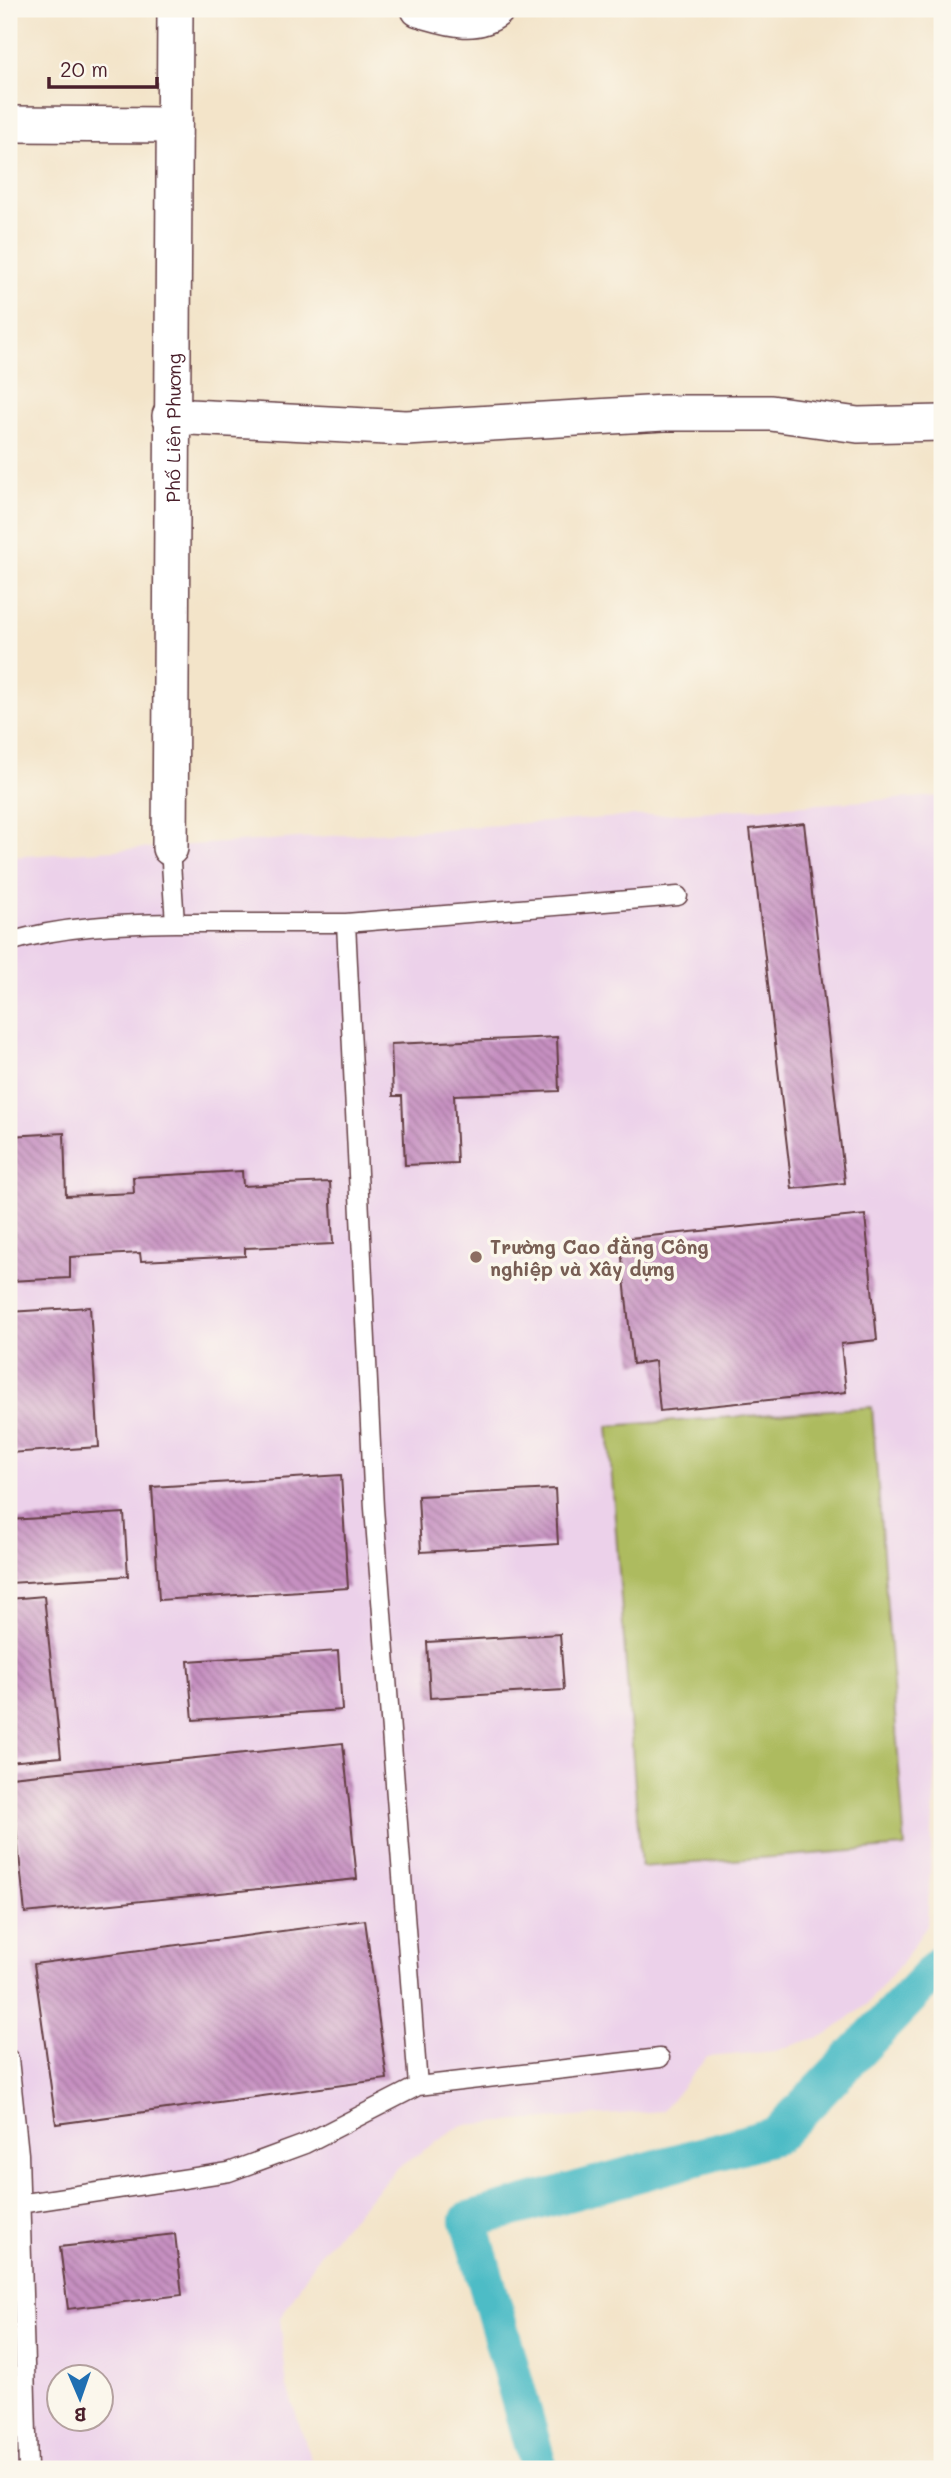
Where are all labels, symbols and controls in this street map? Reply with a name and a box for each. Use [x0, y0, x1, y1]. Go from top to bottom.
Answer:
scale bar [49, 46, 158, 90]
text: 20 m [60, 55, 108, 82]
street label: Phố Liên Phương [160, 353, 185, 503]
place label: Trường Cao đằng Công nghiệp và Xây dựng [490, 1234, 709, 1281]
marker: Trường Cao đằng Công nghiệp và Xây dựng [468, 1249, 484, 1265]
north arrow [46, 2362, 116, 2432]
text: B [74, 2403, 87, 2428]

